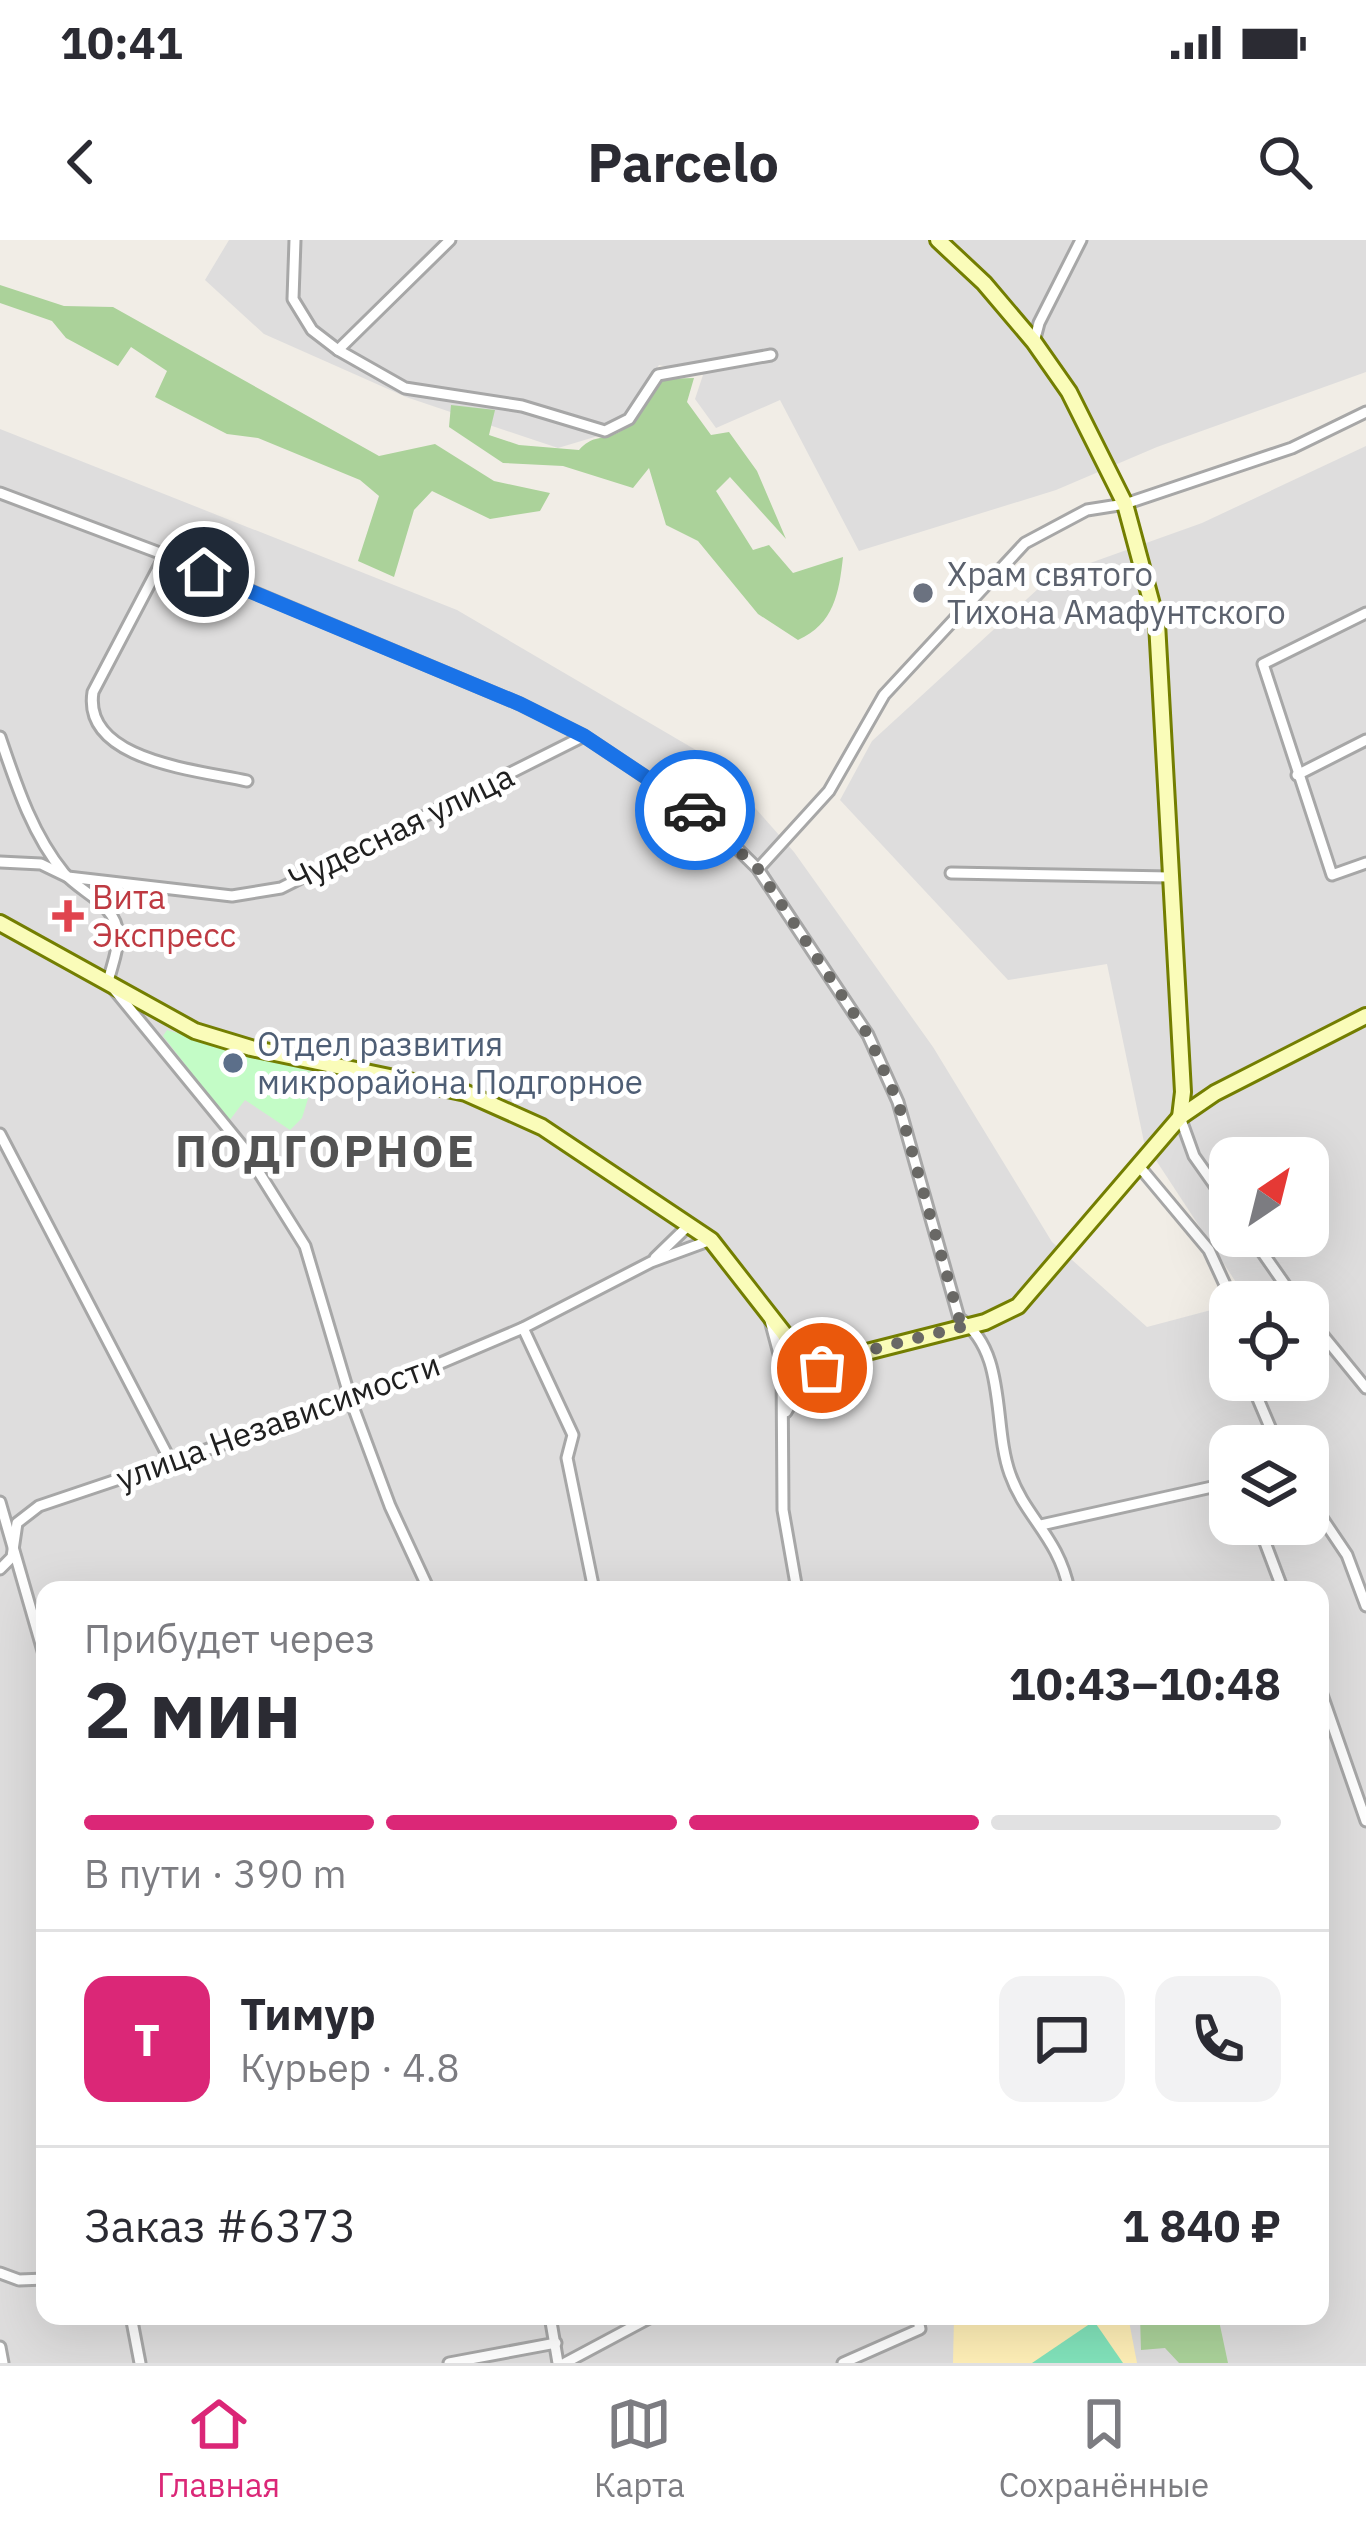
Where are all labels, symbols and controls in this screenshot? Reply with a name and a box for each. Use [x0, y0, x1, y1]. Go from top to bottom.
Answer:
text: 10:41 [60, 13, 183, 71]
text: Parcelo [587, 127, 779, 197]
icon: back [48, 129, 114, 195]
icon: search [1252, 129, 1318, 195]
pin [153, 521, 255, 623]
icon: home [171, 539, 237, 605]
place label: Храм святого Тихона Амафунтского [947, 552, 1286, 633]
marker: Храм святого Тихона Амафунтского [910, 580, 936, 606]
courier [635, 750, 755, 870]
street label: Чудесная улица [281, 753, 521, 900]
icon: car [662, 777, 728, 843]
place label: Вита Экспресс [92, 875, 236, 956]
marker: Вита Экспресс [55, 903, 81, 929]
place label: Отдел развития микрорайона Подгорное [257, 1022, 643, 1103]
marker: Отдел развития микрорайона Подгорное [220, 1050, 246, 1076]
district label: ПОДГОРНОЕ [175, 1121, 477, 1179]
north arrow [1209, 1137, 1329, 1257]
map controls [1209, 1137, 1329, 1545]
button: locate [1209, 1281, 1329, 1401]
pin [771, 1317, 873, 1419]
icon: bag [789, 1335, 855, 1401]
street label: улица Независимости [110, 1342, 446, 1499]
button: layers [1209, 1425, 1329, 1545]
text: Прибудет через [84, 1613, 375, 1664]
text: 10:43–10:48 [1009, 1654, 1281, 1712]
text: 2 мин [84, 1658, 301, 1759]
text: В пути · 390 m [84, 1848, 347, 1899]
button: chat [999, 1976, 1125, 2102]
button: phone [1155, 1976, 1281, 2102]
text: Тимур [240, 1984, 376, 2042]
text: Т [134, 2010, 160, 2068]
text: Курьер · 4.8 [240, 2042, 460, 2093]
text: Заказ #6373 [84, 2196, 356, 2254]
text: 1 840 ₽ [1122, 2196, 1281, 2254]
tab: Главная [157, 2391, 280, 2506]
tab: Карта [594, 2391, 685, 2506]
tab: Сохранённые [999, 2391, 1209, 2506]

